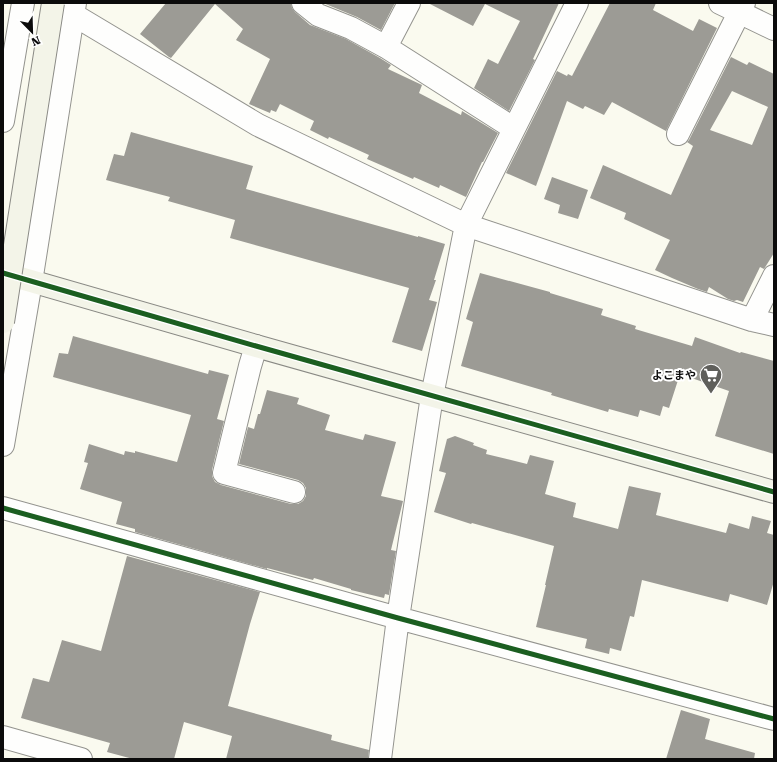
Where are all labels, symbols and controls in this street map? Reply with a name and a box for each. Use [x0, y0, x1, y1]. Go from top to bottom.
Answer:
north arrow [12, 12, 52, 52]
text: N [29, 33, 42, 49]
supermarket icon: よこまや [698, 362, 724, 395]
place label: よこまや [652, 369, 696, 382]

